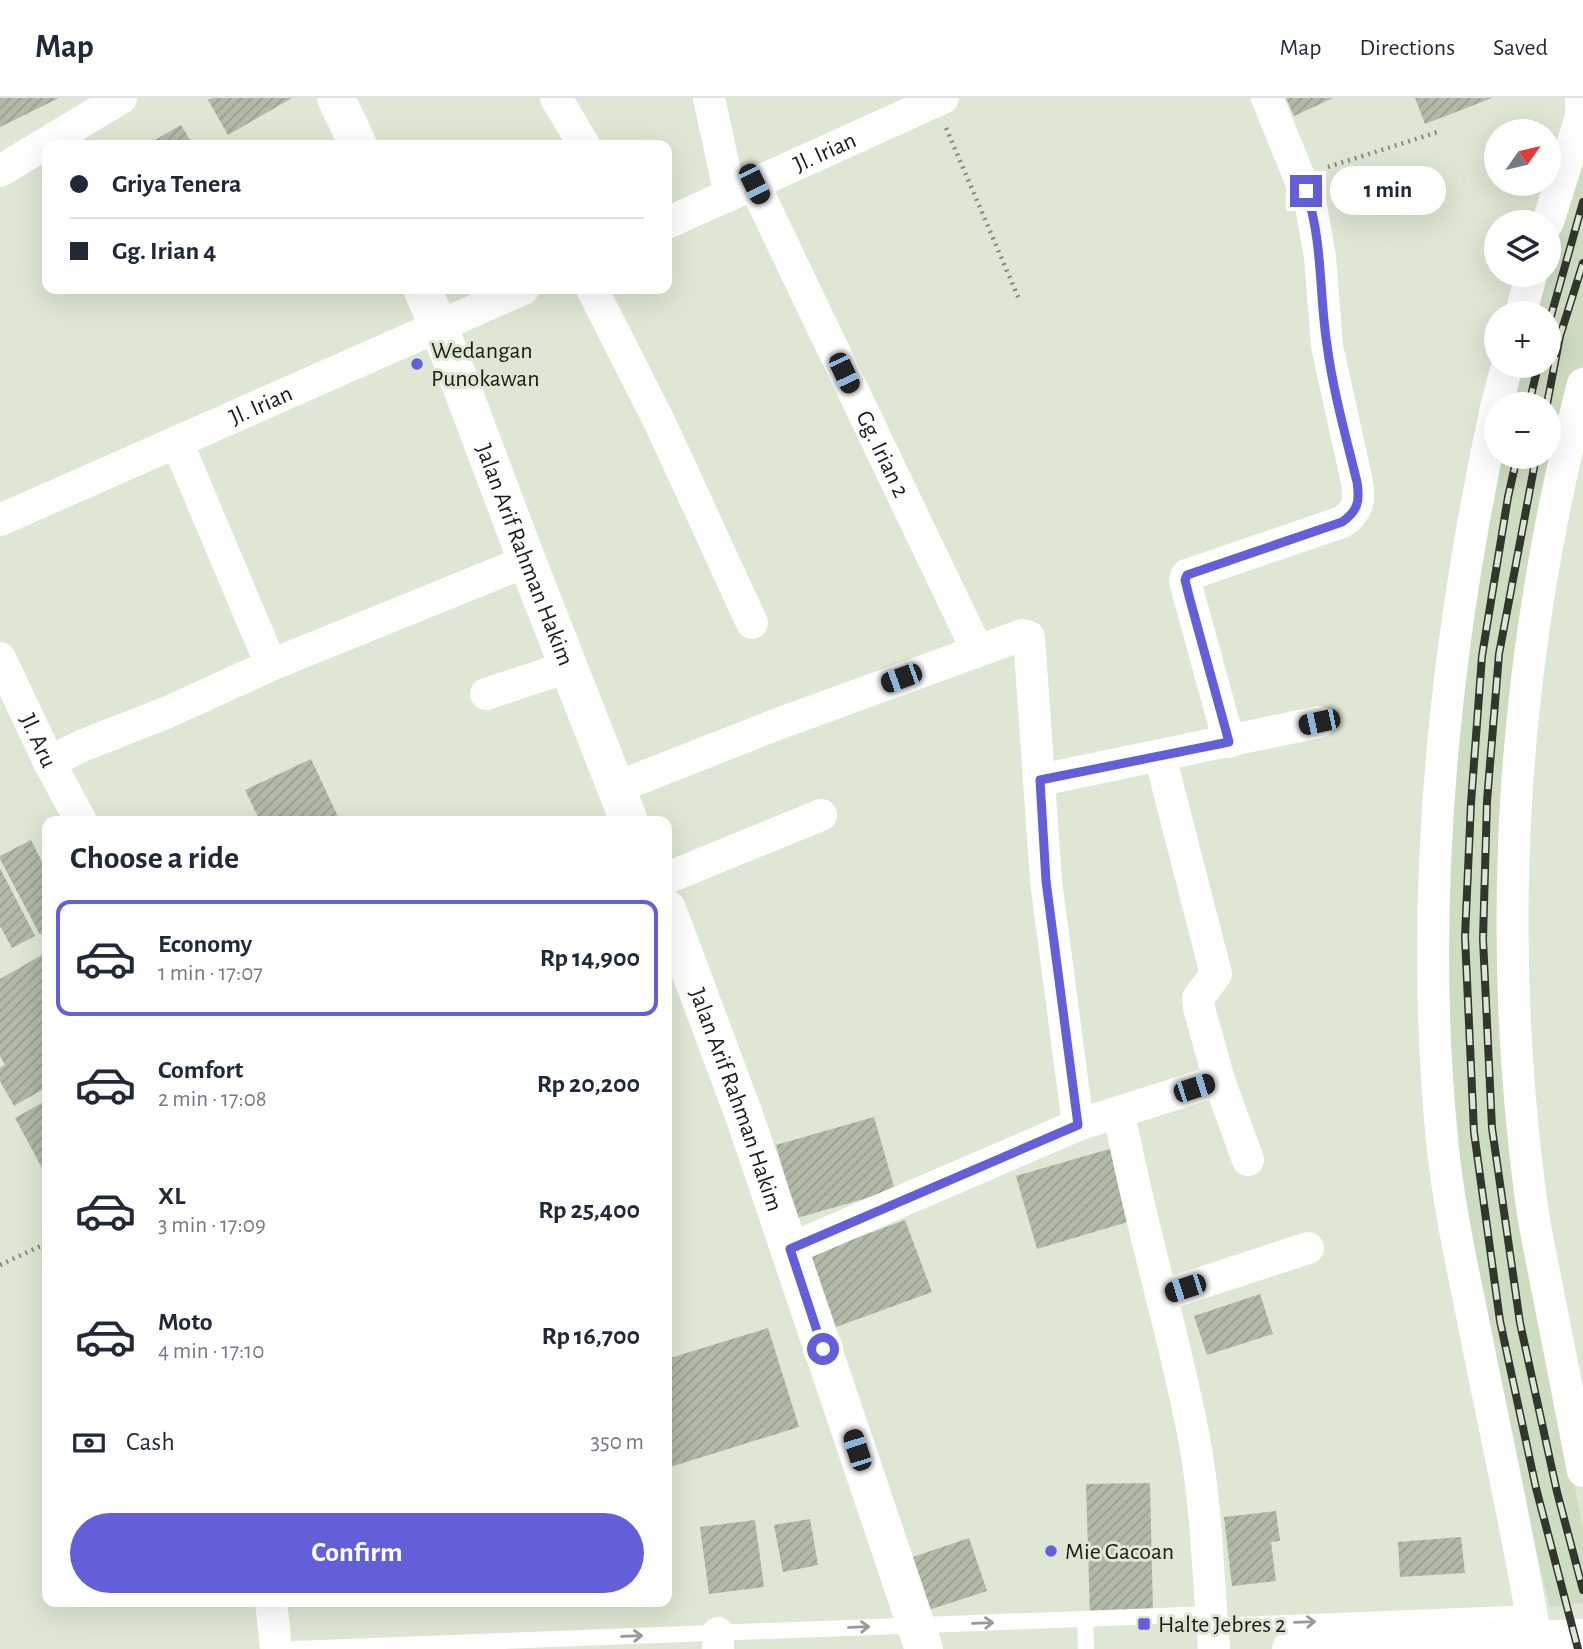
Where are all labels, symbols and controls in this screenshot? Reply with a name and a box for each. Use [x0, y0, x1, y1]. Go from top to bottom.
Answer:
text: Map [35, 31, 94, 64]
text: Map [1279, 36, 1321, 60]
text: Directions [1359, 36, 1455, 60]
text: Saved [1493, 36, 1548, 60]
north arrow [1484, 119, 1561, 196]
map controls [1484, 119, 1561, 469]
street label: Jl. Irian [790, 128, 860, 177]
car [736, 161, 773, 207]
callout: 1 min [1330, 166, 1446, 216]
text: Griya Tenera [112, 171, 242, 197]
route end [1290, 175, 1322, 207]
text: 1 min [1364, 179, 1412, 202]
button: layers [1484, 210, 1561, 287]
text: Gg. Irian 4 [112, 238, 216, 264]
button: + [1484, 301, 1561, 378]
place label: Wedangan Punokawan [431, 339, 540, 391]
car [826, 350, 863, 396]
marker: Wedangan Punokawan [409, 356, 425, 372]
street label: Jl. Irian [226, 381, 296, 430]
button: − [1484, 392, 1561, 469]
street label: Gg. Irian 2 [851, 407, 913, 501]
street label: Jalan Arif Rahman Hakim [471, 441, 578, 669]
car [878, 661, 925, 695]
car [1297, 707, 1342, 737]
street label: Jl. Aru [15, 710, 61, 771]
text: Choose a ride [70, 842, 239, 874]
icon: car [74, 927, 137, 990]
text: Economy [158, 931, 252, 957]
text: Rp 14,900 [540, 945, 640, 971]
text: 1 min · 17:07 [158, 962, 263, 985]
street label: Jalan Arif Rahman Hakim [685, 985, 787, 1215]
icon: car [74, 1053, 137, 1116]
text: Comfort [158, 1057, 243, 1083]
text: Rp 20,200 [537, 1071, 640, 1097]
car [1171, 1072, 1218, 1104]
text: 2 min · 17:08 [158, 1088, 267, 1111]
icon: car [74, 1179, 137, 1242]
text: XL [158, 1183, 185, 1209]
text: Rp 25,400 [538, 1197, 640, 1223]
text: 3 min · 17:09 [158, 1214, 266, 1237]
car [1162, 1272, 1209, 1304]
icon: car [74, 1305, 137, 1368]
text: Moto [158, 1309, 213, 1335]
text: Rp 16,700 [542, 1323, 640, 1349]
route start [807, 1333, 839, 1365]
text: 4 min · 17:10 [158, 1340, 264, 1363]
icon: cash [70, 1424, 108, 1462]
car [841, 1427, 874, 1473]
text: Cash [126, 1429, 175, 1455]
text: 350 m [591, 1431, 644, 1454]
button: Confirm [70, 1513, 644, 1593]
place label: Mie Gacoan [1065, 1540, 1174, 1564]
marker: Mie Gacoan [1043, 1543, 1059, 1559]
place label: Halte Jebres 2 [1158, 1613, 1286, 1637]
one-way arrow [972, 1616, 995, 1629]
marker: Halte Jebres 2 [1136, 1616, 1152, 1632]
one-way arrow [1293, 1616, 1316, 1629]
one-way arrow [848, 1621, 871, 1634]
one-way arrow [620, 1630, 643, 1643]

